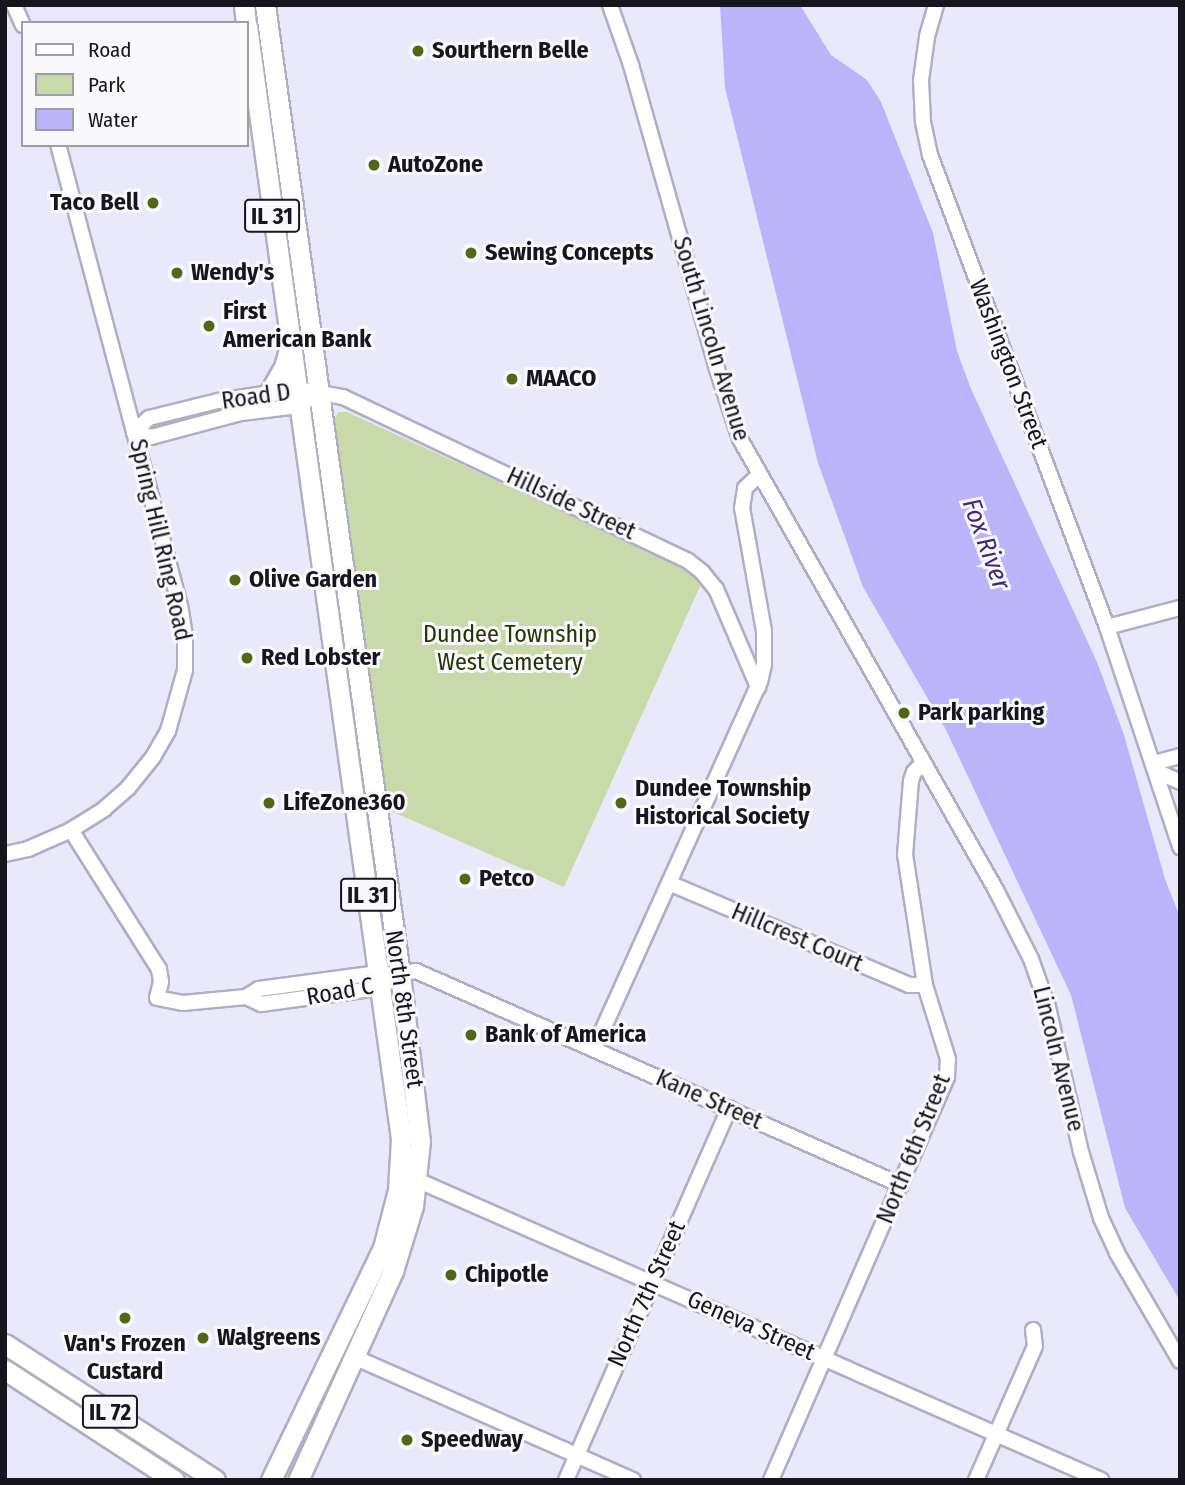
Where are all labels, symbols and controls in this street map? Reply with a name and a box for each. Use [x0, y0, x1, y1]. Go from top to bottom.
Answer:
legend [21, 21, 248, 147]
text: Road [88, 37, 132, 63]
place label: Sourthern Belle [432, 37, 589, 65]
marker: Sourthern Belle [410, 43, 426, 59]
text: Park [88, 72, 125, 98]
text: Water [88, 107, 138, 133]
place label: AutoZone [388, 151, 483, 179]
marker: AutoZone [366, 157, 382, 173]
place label: Taco Bell [50, 189, 139, 217]
marker: Taco Bell [145, 195, 161, 211]
road number: IL 31 [244, 196, 300, 236]
street label: South Lincoln Avenue [666, 234, 756, 444]
place label: Sewing Concepts [485, 239, 653, 267]
marker: Sewing Concepts [463, 245, 479, 261]
place label: Wendy's [191, 259, 274, 287]
marker: Wendy's [169, 265, 185, 281]
street label: Washington Street [962, 275, 1054, 453]
place label: First American Bank [223, 298, 371, 354]
marker: First American Bank [201, 318, 217, 334]
place label: MAACO [526, 365, 596, 393]
marker: MAACO [504, 371, 520, 387]
street label: Road D [220, 378, 292, 416]
street label: Spring Hill Ring Road [123, 436, 197, 644]
street label: Hillside Street [502, 462, 640, 546]
water label: Fox River [955, 494, 1017, 594]
place label: Olive Garden [249, 566, 377, 594]
marker: Olive Garden [227, 572, 243, 588]
park label: Dundee Township West Cemetery [423, 621, 597, 677]
place label: Red Lobster [261, 644, 380, 672]
marker: Red Lobster [239, 650, 255, 666]
place label: Park parking [918, 699, 1044, 727]
marker: Park parking [896, 705, 912, 721]
place label: Dundee Township Historical Society [635, 775, 811, 831]
place label: LifeZone360 [283, 789, 406, 817]
marker: LifeZone360 [261, 795, 277, 811]
marker: Dundee Township Historical Society [613, 795, 629, 811]
place label: Petco [479, 865, 534, 893]
marker: Petco [457, 871, 473, 887]
road number: IL 31 [340, 876, 396, 914]
street label: Hillcrest Court [727, 897, 867, 979]
street label: North 8th Street [379, 928, 429, 1090]
street label: Road C [304, 972, 376, 1012]
street label: Lincoln Avenue [1026, 983, 1090, 1135]
place label: Bank of America [485, 1021, 646, 1049]
marker: Bank of America [463, 1027, 479, 1043]
street label: Kane Street [651, 1064, 767, 1136]
street label: North 6th Street [871, 1070, 957, 1228]
street label: North 7th Street [602, 1217, 692, 1371]
place label: Chipotle [465, 1261, 549, 1289]
marker: Chipotle [443, 1267, 459, 1283]
street label: Geneva Street [683, 1285, 819, 1367]
marker: Van's Frozen Custard [117, 1310, 133, 1326]
place label: Walgreens [217, 1324, 321, 1352]
place label: Van's Frozen Custard [64, 1330, 186, 1386]
marker: Walgreens [195, 1330, 211, 1346]
road number: IL 72 [80, 1392, 140, 1432]
place label: Speedway [421, 1426, 523, 1454]
marker: Speedway [399, 1432, 415, 1448]

